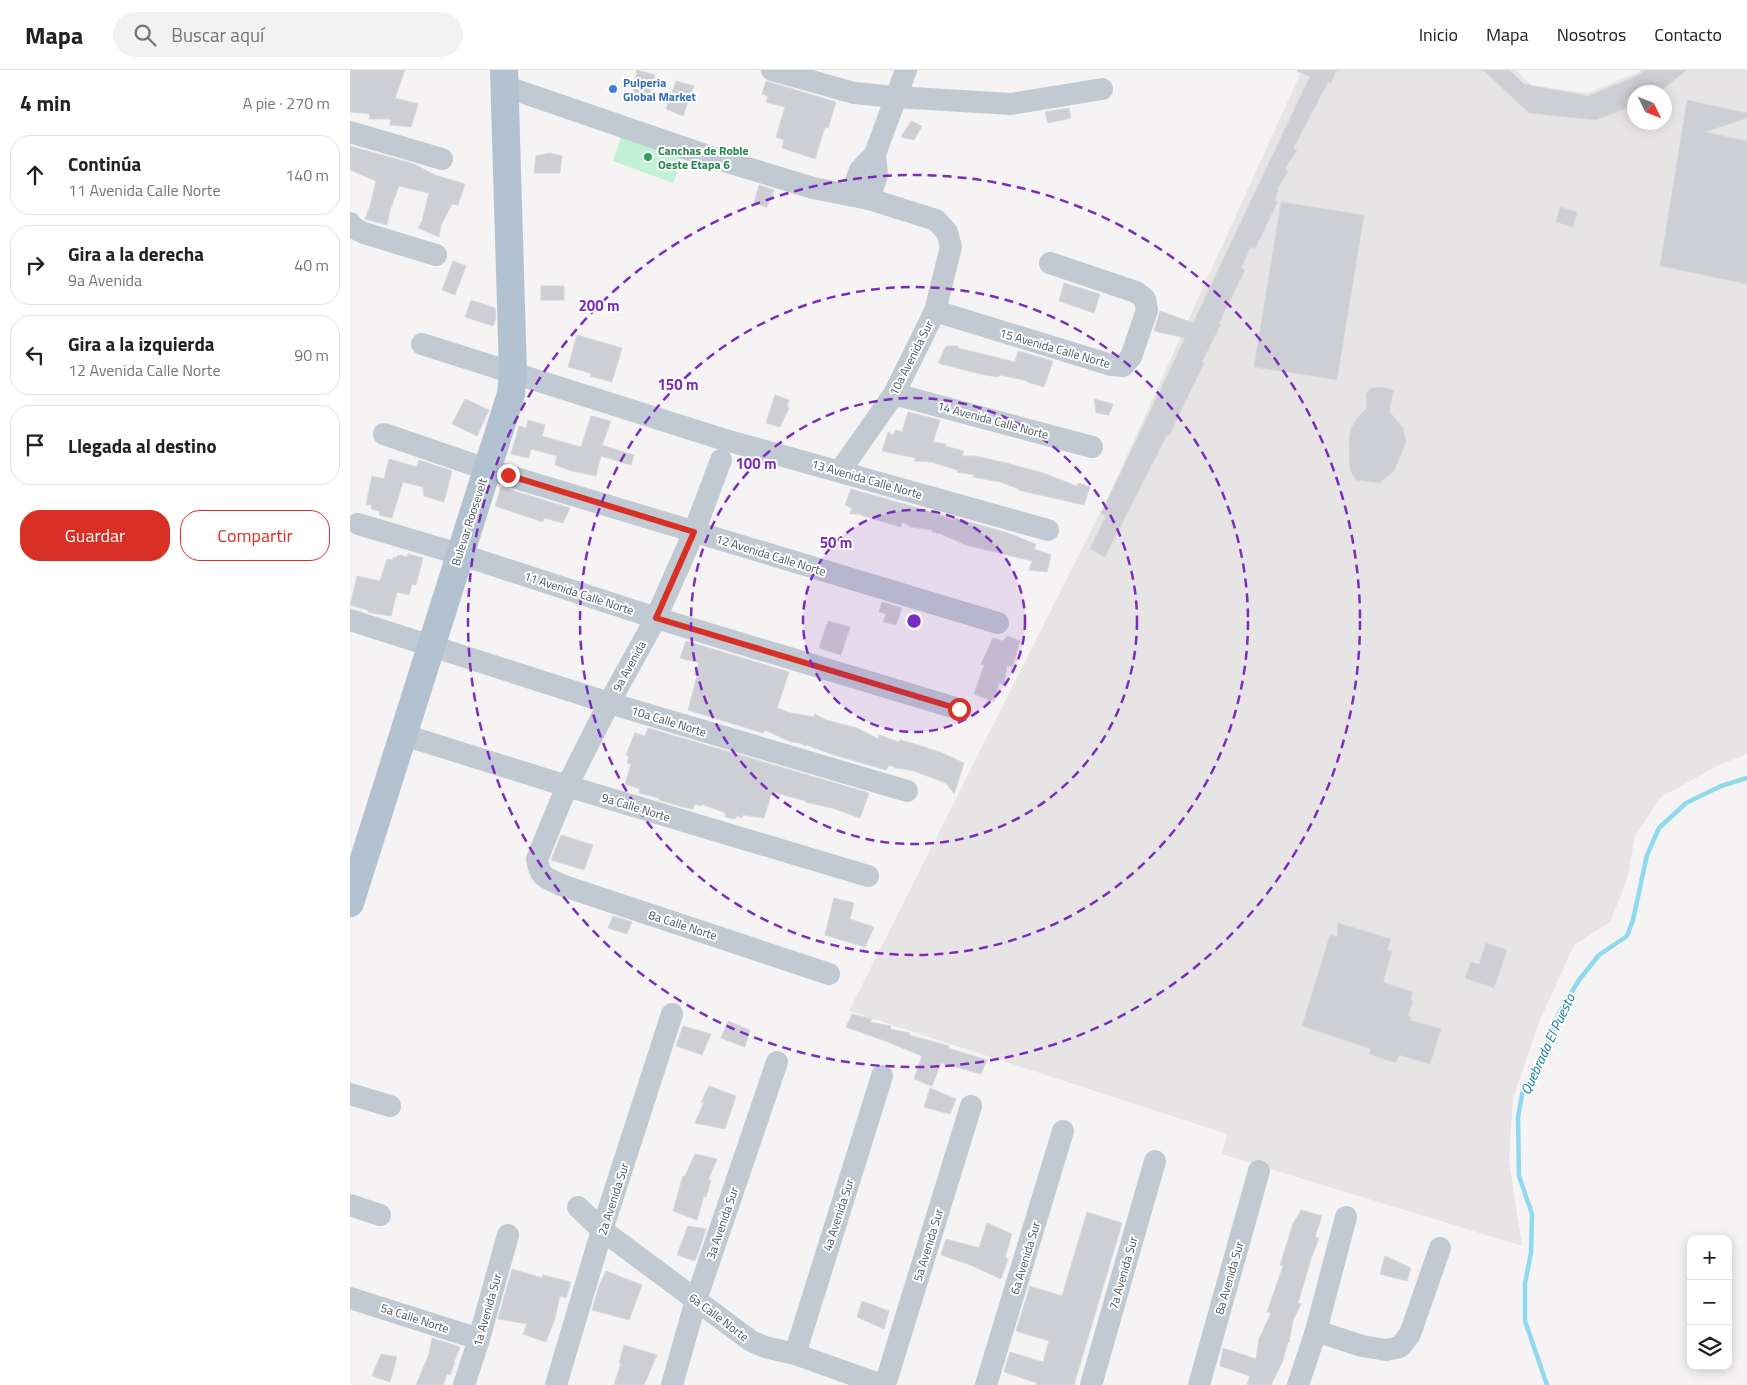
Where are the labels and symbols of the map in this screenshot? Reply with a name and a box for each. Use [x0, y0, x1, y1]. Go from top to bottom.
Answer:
place label: Pulperia Global Market [623, 73, 697, 106]
marker: Pulperia Global Market [607, 83, 619, 95]
north arrow [1627, 85, 1672, 130]
place label: Canchas de Roble Oeste Etapa 6 [658, 141, 749, 174]
marker: Canchas de Roble Oeste Etapa 6 [642, 151, 654, 163]
text: 200 m [578, 294, 620, 317]
street label: 10a Avenida Sur [884, 317, 938, 399]
street label: 15 Avenida Calle Norte [997, 323, 1113, 373]
text: 150 m [657, 373, 699, 396]
street label: 14 Avenida Calle Norte [935, 396, 1051, 444]
text: 100 m [735, 452, 777, 475]
street label: 13 Avenida Calle Norte [809, 454, 925, 504]
route end [497, 464, 520, 487]
street label: Bulevar Roosevelt [446, 475, 492, 568]
street label: 12 Avenida Calle Norte [714, 529, 828, 581]
text: 50 m [820, 531, 852, 554]
street label: 11 Avenida Calle Norte [522, 566, 636, 620]
centre of rings [905, 612, 923, 630]
street label: 9a Avenida [607, 637, 651, 695]
route start [948, 698, 971, 721]
street label: 10a Calle Norte [629, 701, 709, 741]
street label: 9a Calle Norte [599, 788, 673, 826]
street label: 8a Calle Norte [646, 905, 720, 945]
water label: Quebrada El Puesto [1514, 989, 1580, 1098]
street label: 2a Avenida Sur [592, 1160, 634, 1238]
street label: 4a Avenida Sur [817, 1176, 859, 1254]
street label: 3a Avenida Sur [701, 1184, 743, 1262]
street label: 5a Avenida Sur [908, 1206, 948, 1284]
street label: 6a Avenida Sur [1005, 1219, 1045, 1297]
street label: 7a Avenida Sur [1104, 1234, 1142, 1312]
street label: 8a Avenida Sur [1210, 1239, 1248, 1317]
street label: 1a Avenida Sur [468, 1271, 506, 1349]
street label: 6a Calle Norte [685, 1288, 753, 1346]
street label: 5a Calle Norte [378, 1298, 452, 1338]

